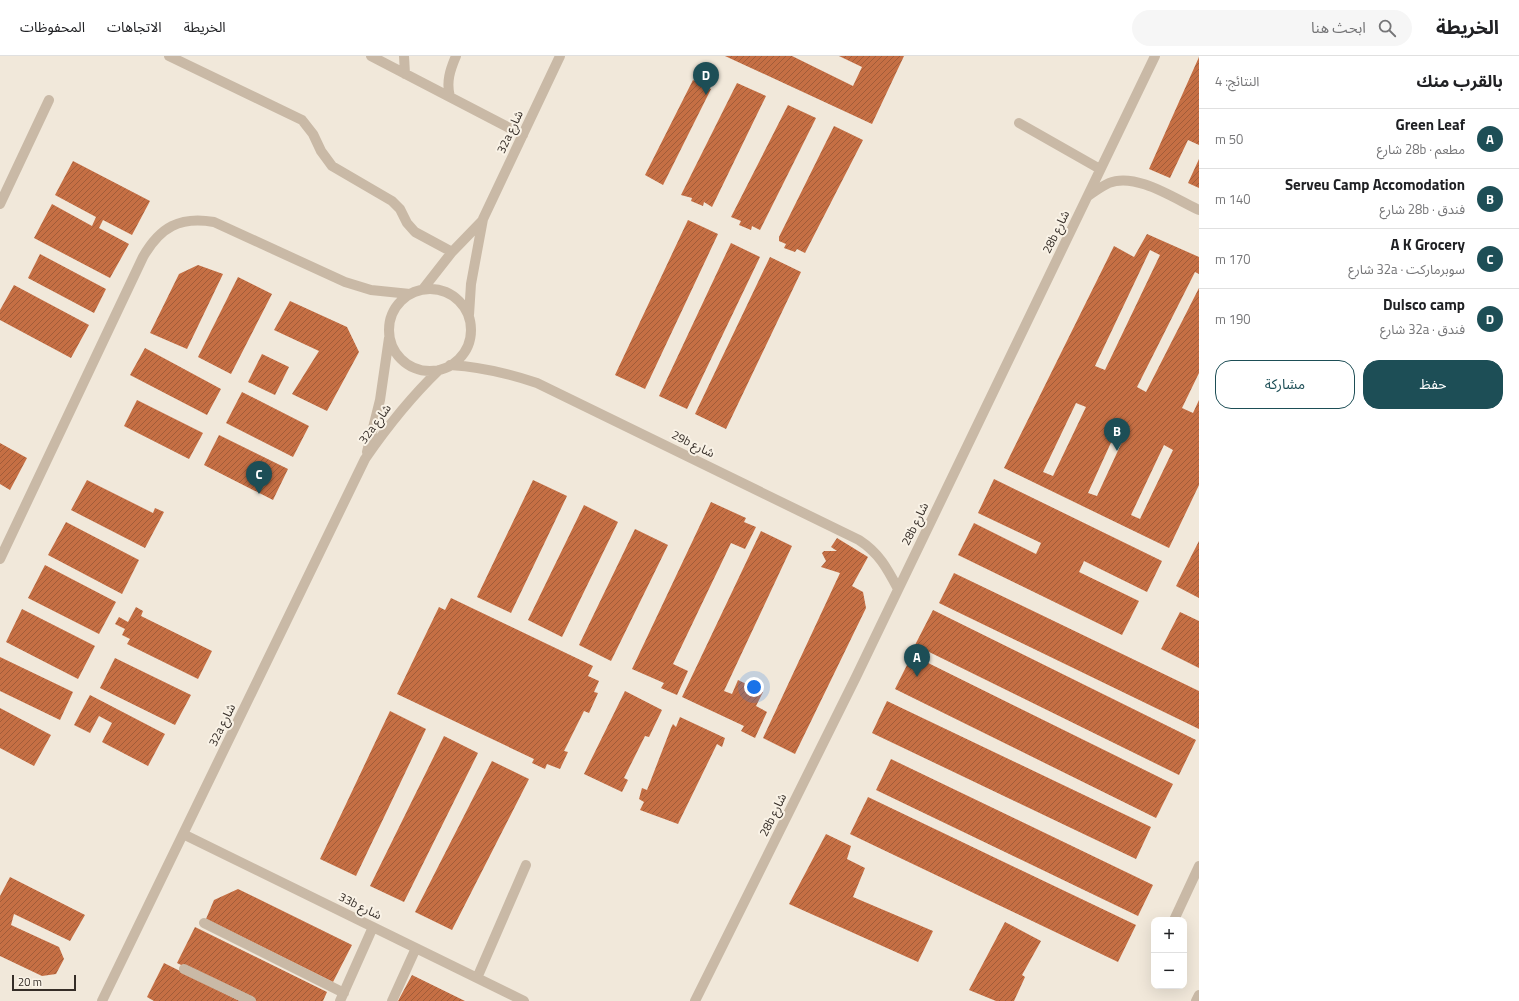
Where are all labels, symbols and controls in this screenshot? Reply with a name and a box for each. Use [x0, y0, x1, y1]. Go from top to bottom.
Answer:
search box [1132, 10, 1412, 46]
text: الخريطة [1436, 12, 1499, 41]
text: المحفوظات [20, 16, 85, 37]
text: الاتجاهات [107, 16, 162, 37]
text: الخريطة [184, 16, 226, 37]
text: ابحث هنا [1311, 16, 1366, 39]
icon: search [1376, 17, 1398, 39]
pin: D [693, 62, 719, 95]
text: بالقرب منك [1416, 68, 1503, 94]
text: النتائج: 4 [1215, 71, 1259, 91]
street label: 32a شارع [491, 107, 528, 156]
text: Green Leaf [1396, 113, 1465, 136]
text: 50 m [1215, 129, 1243, 149]
text: A [1486, 129, 1494, 149]
text: مطعم · 28b شارع [1377, 139, 1465, 159]
text: Serveu Camp Accomodation [1285, 173, 1465, 196]
text: 140 m [1215, 189, 1251, 209]
text: B [1486, 189, 1494, 209]
text: فندق · 28b شارع [1380, 199, 1465, 219]
street label: 28b شارع [1037, 207, 1074, 257]
text: A K Grocery [1390, 233, 1465, 256]
text: 170 m [1215, 249, 1251, 269]
text: C [1486, 249, 1494, 269]
text: سوبرماركت · 32a شارع [1348, 259, 1465, 279]
text: Dulsco camp [1383, 293, 1465, 316]
text: 190 m [1215, 309, 1251, 329]
text: D [1486, 309, 1494, 329]
text: فندق · 32a شارع [1380, 319, 1465, 339]
button: مشاركة [1215, 360, 1355, 409]
button: حفظ [1363, 360, 1503, 409]
street label: 32a شارع [354, 400, 396, 448]
pin: B [1104, 418, 1130, 451]
street label: 29b شارع [668, 425, 718, 462]
pin: C [246, 461, 272, 494]
street label: 28b شارع [896, 499, 933, 549]
pin: A [904, 644, 930, 677]
your location [744, 677, 764, 697]
street label: 32a شارع [203, 700, 240, 749]
street label: 28b شارع [754, 790, 791, 840]
street label: 33b شارع [335, 887, 385, 924]
map controls [1151, 917, 1187, 989]
button: + [1151, 917, 1187, 953]
button: − [1151, 953, 1187, 989]
scale bar [12, 973, 76, 992]
text: 20 m [18, 974, 42, 990]

